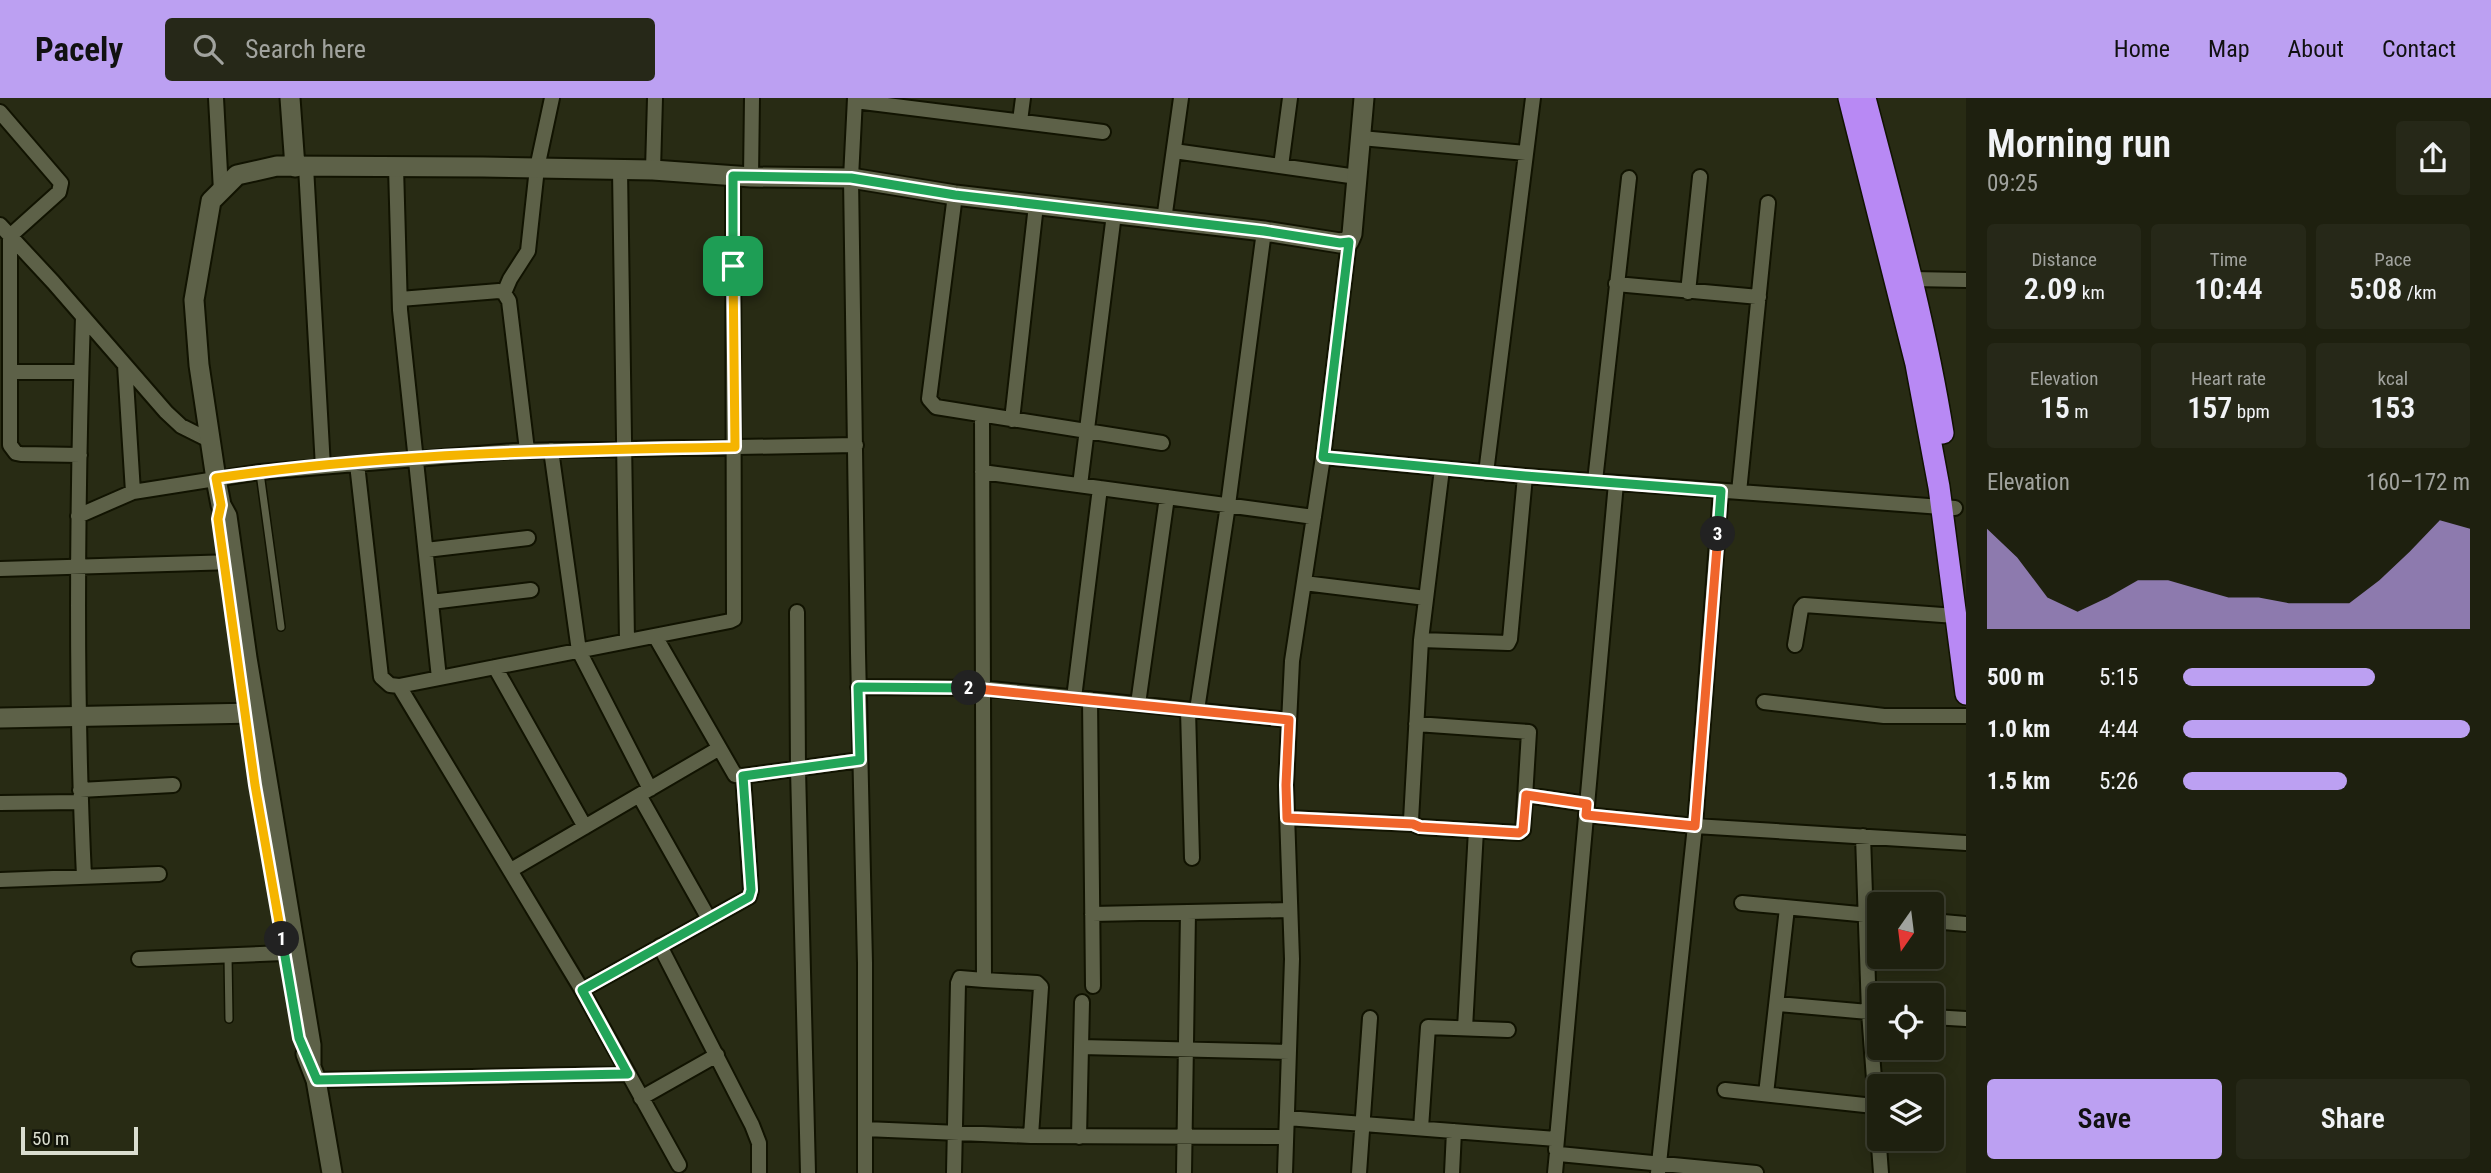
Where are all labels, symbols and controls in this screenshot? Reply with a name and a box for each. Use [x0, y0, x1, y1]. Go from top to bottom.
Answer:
search box [165, 18, 655, 81]
text: Pacely [35, 30, 123, 69]
icon: search [189, 30, 227, 68]
text: Search here [245, 34, 366, 64]
text: Home [2114, 35, 2170, 63]
text: Map [2208, 35, 2250, 63]
text: About [2288, 35, 2344, 63]
text: Contact [2382, 35, 2456, 63]
button: share [2396, 121, 2470, 195]
text: Morning run [1987, 122, 2171, 166]
text: 09:25 [1987, 170, 2038, 197]
pin [703, 236, 763, 296]
icon: arrive [714, 247, 752, 285]
text: Distance [2031, 248, 2097, 271]
text: Time [2210, 248, 2247, 271]
text: Pace [2374, 248, 2411, 271]
text: 2.09 [2024, 271, 2077, 306]
text: 10:44 [2194, 271, 2263, 306]
text: 5:08 [2349, 271, 2402, 306]
text: km [2077, 281, 2105, 304]
text: /km [2402, 281, 2437, 304]
text: Elevation [2030, 367, 2098, 390]
text: Heart rate [2191, 367, 2266, 390]
text: kcal [2378, 367, 2408, 390]
text: 15 [2040, 390, 2070, 425]
text: 157 [2187, 390, 2232, 425]
text: 153 [2370, 390, 2415, 425]
text: m [2070, 400, 2089, 423]
text: bpm [2232, 400, 2270, 423]
text: Elevation [1987, 469, 2070, 496]
text: 160–172 m [2366, 469, 2470, 496]
pin: 3 [1700, 516, 1736, 551]
text: 3 [1713, 522, 1722, 545]
text: 500 m [1987, 664, 2044, 691]
text: 5:15 [2099, 664, 2138, 691]
pin: 2 [951, 670, 986, 706]
text: 2 [964, 676, 973, 699]
text: 1.0 km [1987, 716, 2050, 743]
text: 4:44 [2099, 716, 2138, 743]
text: 1.5 km [1987, 768, 2050, 795]
text: 5:26 [2099, 768, 2138, 795]
north arrow [1867, 892, 1944, 970]
map controls [1867, 892, 1944, 1151]
pin: 1 [264, 922, 300, 956]
text: 1 [277, 927, 286, 950]
button: locate [1867, 983, 1944, 1060]
button: layers [1867, 1074, 1944, 1151]
button: Save [1987, 1079, 2222, 1159]
button: Share [2236, 1079, 2470, 1159]
scale bar [21, 1124, 138, 1156]
text: 50 m [32, 1127, 69, 1150]

